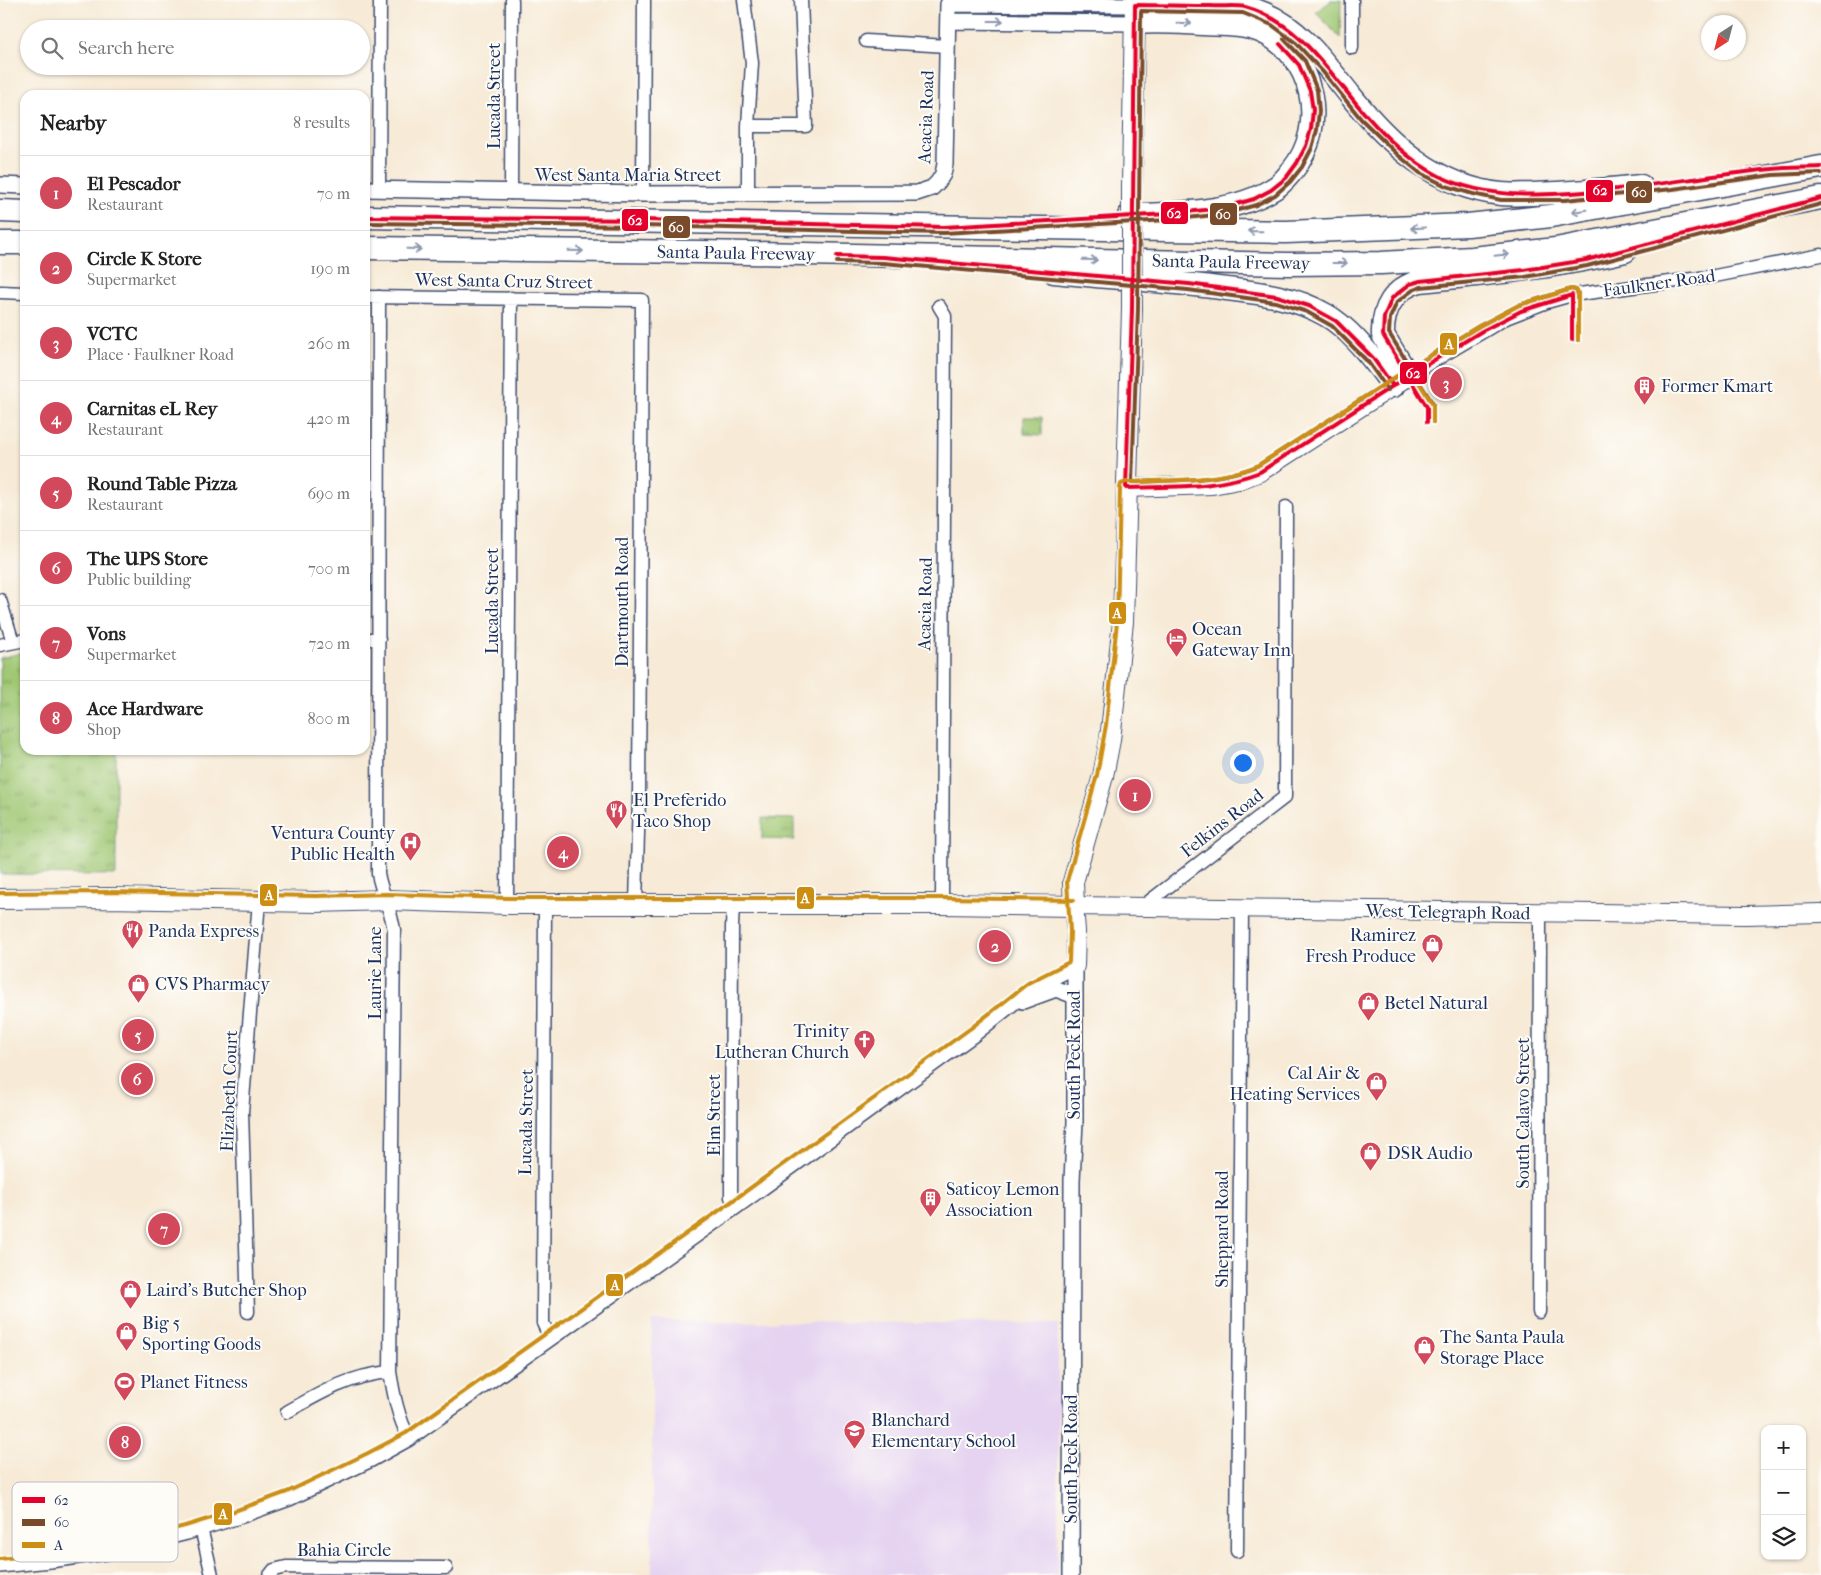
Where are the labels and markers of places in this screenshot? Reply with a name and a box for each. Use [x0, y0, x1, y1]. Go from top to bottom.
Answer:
pin: 3 [1430, 364, 1462, 402]
building icon: Former Kmart [1633, 374, 1657, 405]
place label: Former Kmart [1661, 376, 1774, 397]
place label: Ocean Gateway Inn [1192, 619, 1291, 661]
hotel icon: Ocean Gateway Inn [1164, 627, 1188, 658]
pin: 1 [1119, 776, 1151, 814]
place label: El Preferido Taco Shop [633, 790, 727, 832]
restaurant icon: El Preferido Taco Shop [605, 798, 629, 829]
place label: Ventura County Public Health [270, 823, 396, 865]
hospital icon: Ventura County Public Health [399, 831, 423, 862]
pin: 4 [547, 833, 579, 871]
restaurant icon: Panda Express [120, 919, 144, 950]
place label: Panda Express [148, 921, 259, 942]
place label: Ramirez Fresh Produce [1305, 925, 1416, 967]
pin: 2 [979, 927, 1011, 965]
shop icon: Ramirez Fresh Produce [1420, 933, 1444, 964]
shop icon: CVS Pharmacy [127, 972, 151, 1003]
place label: CVS Pharmacy [155, 974, 271, 995]
shop icon: Betel Natural [1356, 991, 1380, 1022]
place label: Betel Natural [1384, 993, 1488, 1014]
pin: 5 [122, 1016, 154, 1054]
place label: Trinity Lutheran Church [715, 1021, 850, 1063]
church icon: Trinity Lutheran Church [853, 1029, 877, 1060]
pin: 6 [121, 1060, 153, 1098]
place label: Cal Air & Heating Services [1230, 1063, 1360, 1105]
shop icon: Cal Air & Heating Services [1364, 1071, 1388, 1102]
shop icon: DSR Audio [1359, 1141, 1383, 1172]
place label: DSR Audio [1387, 1143, 1473, 1164]
place label: Saticoy Lemon Association [945, 1179, 1060, 1221]
building icon: Saticoy Lemon Association [918, 1187, 942, 1218]
pin: 7 [148, 1210, 180, 1248]
shop icon: Laird's Butcher Shop [118, 1278, 142, 1309]
place label: Laird's Butcher Shop [146, 1280, 307, 1301]
place label: Big 5 Sporting Goods [142, 1313, 261, 1355]
shop icon: Big 5 Sporting Goods [114, 1321, 138, 1352]
place label: The Santa Paula Storage Place [1440, 1327, 1565, 1369]
shop icon: The Santa Paula Storage Place [1412, 1335, 1436, 1366]
sports icon: Planet Fitness [112, 1370, 136, 1401]
place label: Planet Fitness [140, 1372, 248, 1393]
place label: Blanchard Elementary School [871, 1410, 1016, 1452]
school or university icon: Blanchard Elementary School [843, 1418, 867, 1449]
pin: 8 [109, 1423, 141, 1461]

